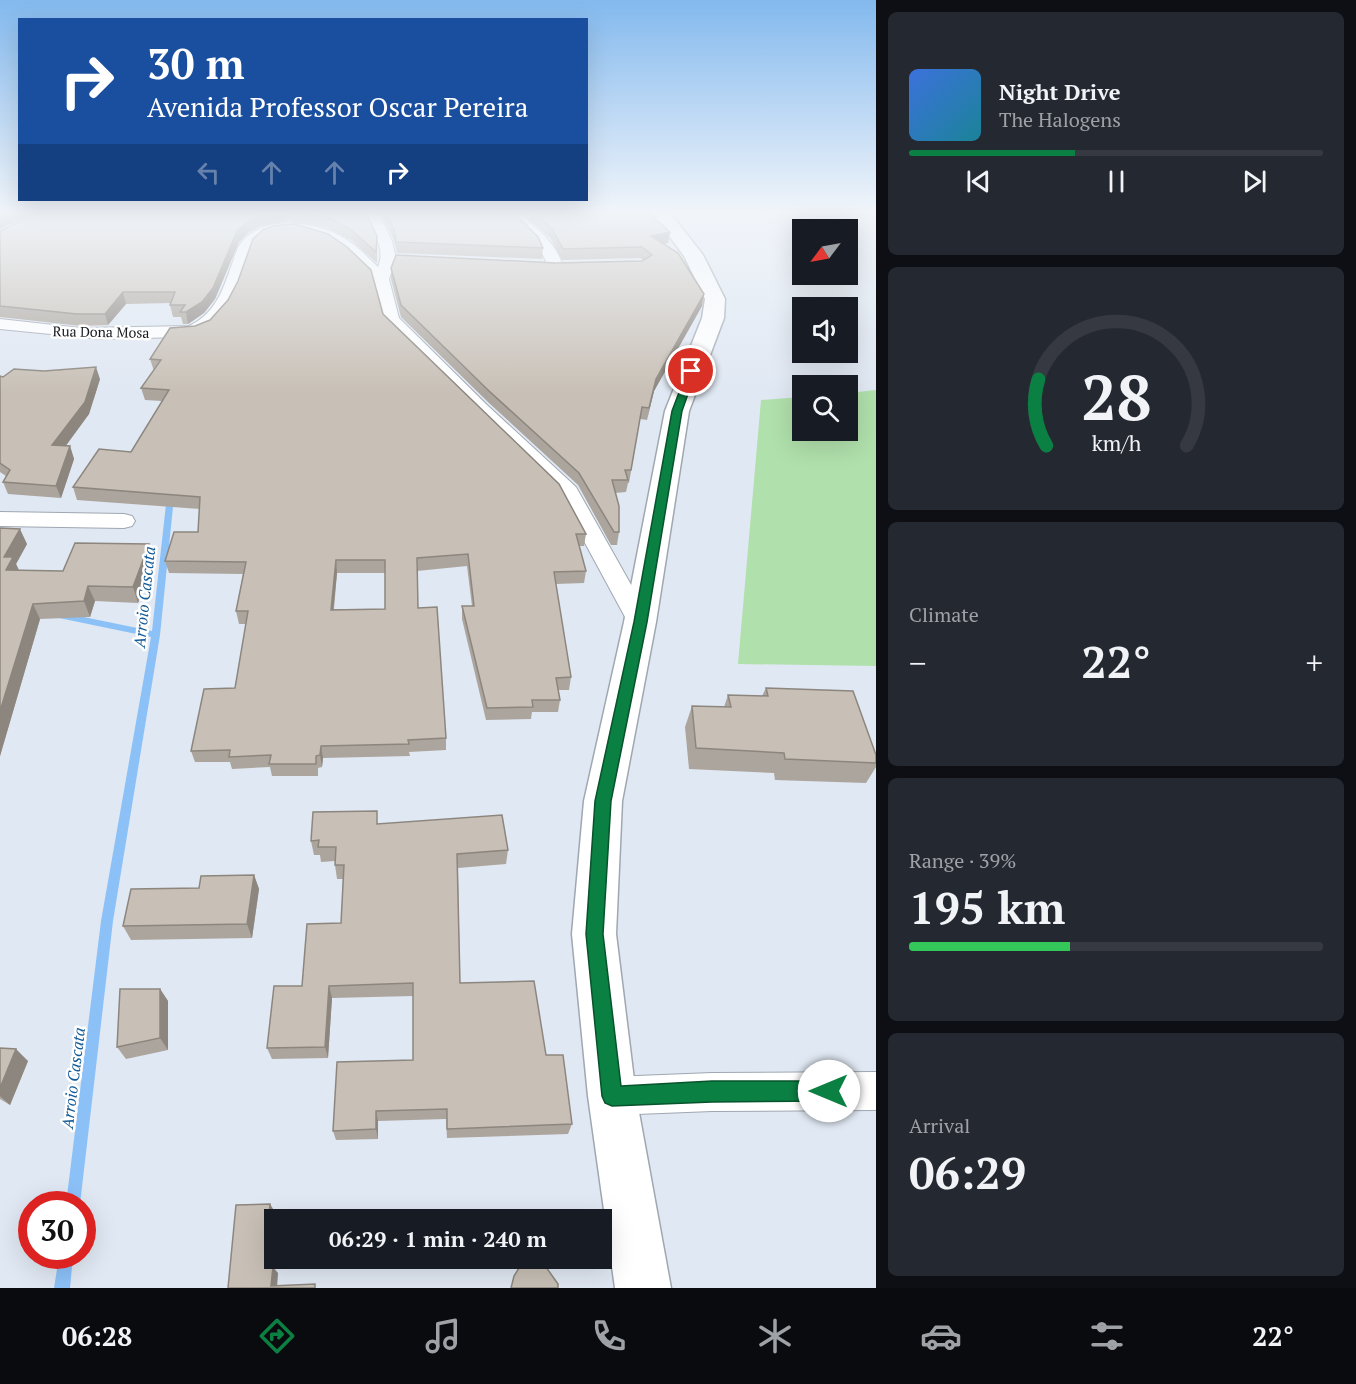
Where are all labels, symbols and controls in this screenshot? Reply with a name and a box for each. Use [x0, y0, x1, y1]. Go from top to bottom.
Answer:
text: 30 m [147, 35, 245, 91]
icon: right [48, 42, 126, 120]
text: Night Drive [999, 77, 1121, 106]
text: Avenida Professor Oscar Pereira [147, 89, 528, 125]
text: The Halogens [999, 106, 1121, 133]
icon: left [192, 156, 225, 189]
icon: ahead [255, 156, 288, 189]
icon: ahead [318, 156, 351, 189]
icon: right [381, 156, 414, 189]
icon: previous [962, 165, 995, 198]
icon: pause [1100, 165, 1133, 198]
icon: next [1238, 165, 1271, 198]
north arrow [792, 219, 858, 285]
map controls [792, 219, 858, 441]
button: sound [792, 297, 858, 363]
street label: Rua Dona Mosa [52, 321, 150, 342]
pin [665, 345, 716, 396]
icon: arrive [674, 354, 707, 387]
text: 28 [1081, 355, 1151, 438]
button: search [792, 375, 858, 441]
text: km/h [1091, 429, 1141, 457]
water label: Arroio Cascata [128, 545, 160, 650]
text: Climate [909, 601, 979, 628]
text: 22° [1081, 631, 1151, 691]
text: − [909, 641, 927, 684]
text: + [1305, 641, 1323, 684]
text: Range · 39% [909, 847, 1016, 874]
text: 195 km [909, 877, 1065, 937]
water label: Arroio Cascata [56, 1026, 90, 1131]
position arrow [797, 1059, 861, 1123]
text: Arrival [909, 1112, 970, 1139]
text: 06:29 [909, 1142, 1026, 1202]
speed limit sign: 30 [18, 1191, 96, 1269]
text: 06:29 · 1 min · 240 m [329, 1224, 547, 1253]
icon: directions [256, 1315, 298, 1357]
icon: music [422, 1315, 464, 1357]
icon: phone [588, 1315, 630, 1357]
icon: climate [754, 1315, 796, 1357]
icon: car [920, 1315, 962, 1357]
icon: filters [1086, 1315, 1128, 1357]
text: 06:28 [62, 1318, 132, 1354]
text: 22° [1252, 1318, 1294, 1354]

